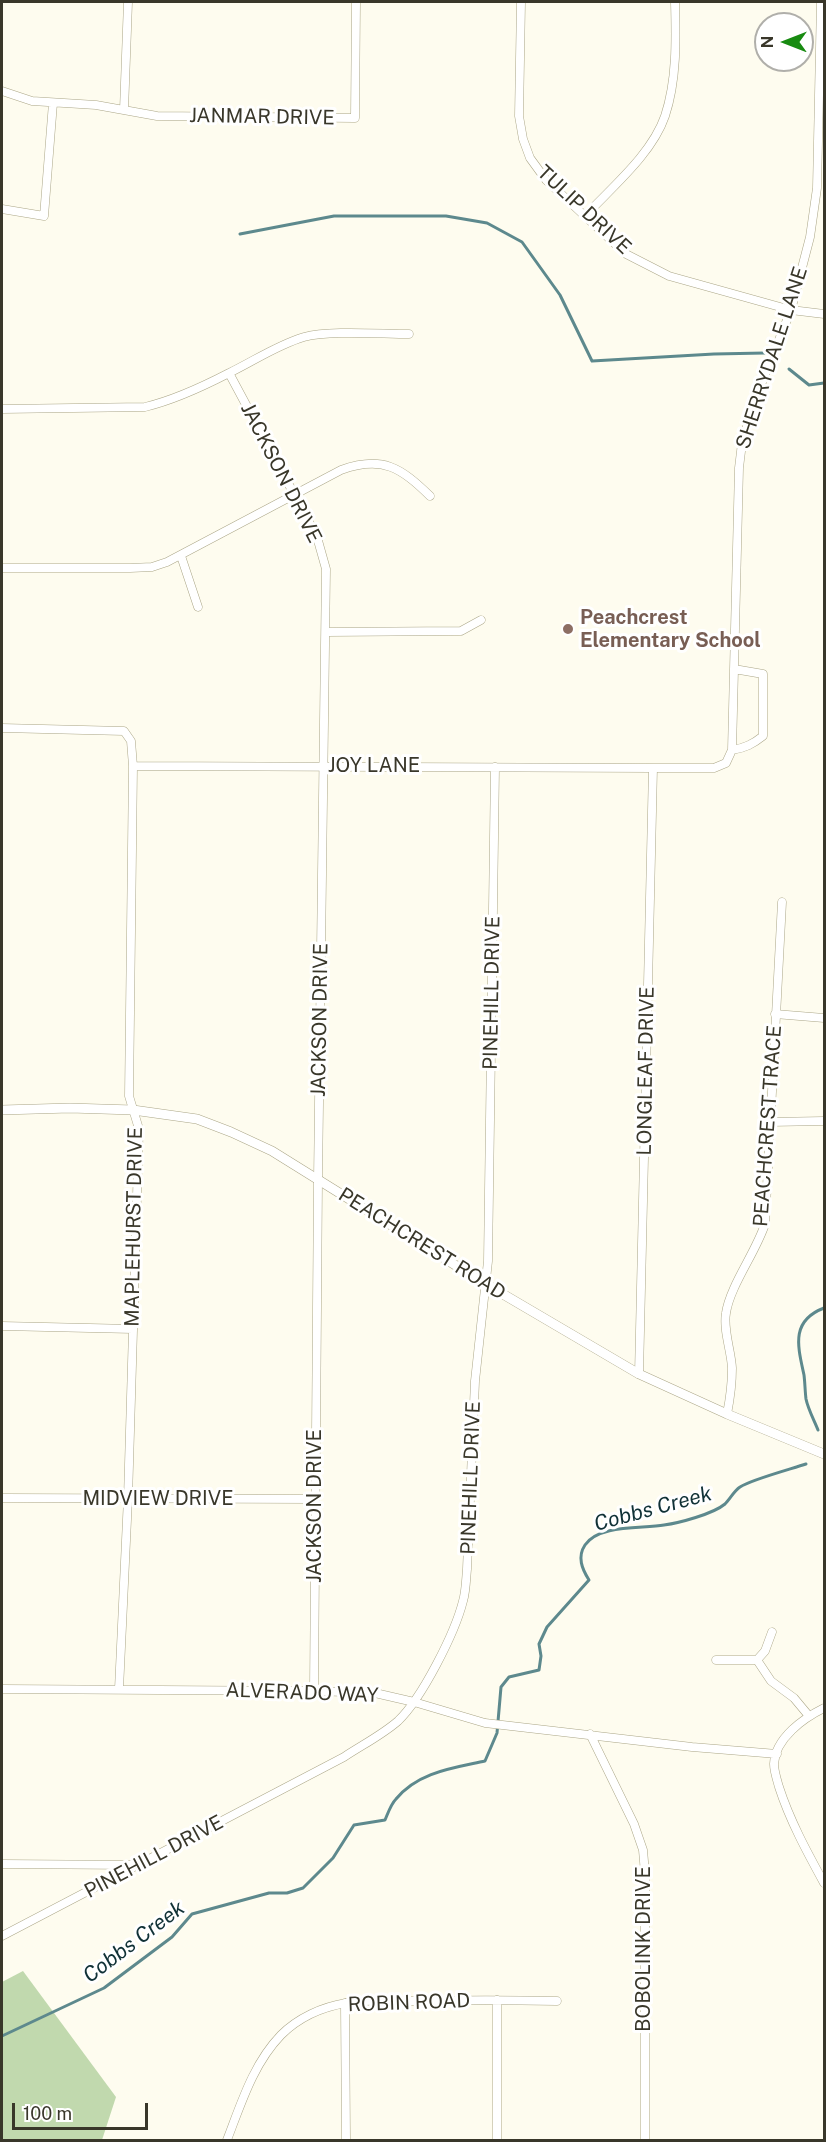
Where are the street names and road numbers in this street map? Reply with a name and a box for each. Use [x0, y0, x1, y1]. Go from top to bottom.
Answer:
street label: JANMAR DRIVE [189, 104, 335, 130]
street label: TULIP DRIVE [532, 160, 636, 260]
street label: SHERRYDALE LANE [731, 264, 813, 452]
street label: JACKSON DRIVE [235, 399, 327, 547]
street label: JOY LANE [328, 754, 420, 778]
street label: PINEHILL DRIVE [479, 916, 505, 1070]
street label: JACKSON DRIVE [307, 943, 333, 1097]
street label: LONGLEAF DRIVE [633, 986, 659, 1156]
street label: PEACHCREST TRACE [749, 1024, 787, 1228]
street label: MAPLEHURST DRIVE [120, 1127, 148, 1327]
street label: PEACHCREST ROAD [334, 1183, 510, 1305]
street label: PINEHILL DRIVE [456, 1401, 486, 1555]
street label: JACKSON DRIVE [303, 1429, 327, 1583]
street label: MIDVIEW DRIVE [82, 1487, 234, 1511]
street label: ALVERADO WAY [225, 1678, 379, 1708]
street label: PINEHILL DRIVE [80, 1810, 228, 1904]
street label: BOBOLINK DRIVE [632, 1866, 656, 2032]
street label: ROBIN ROAD [347, 1989, 471, 2017]

